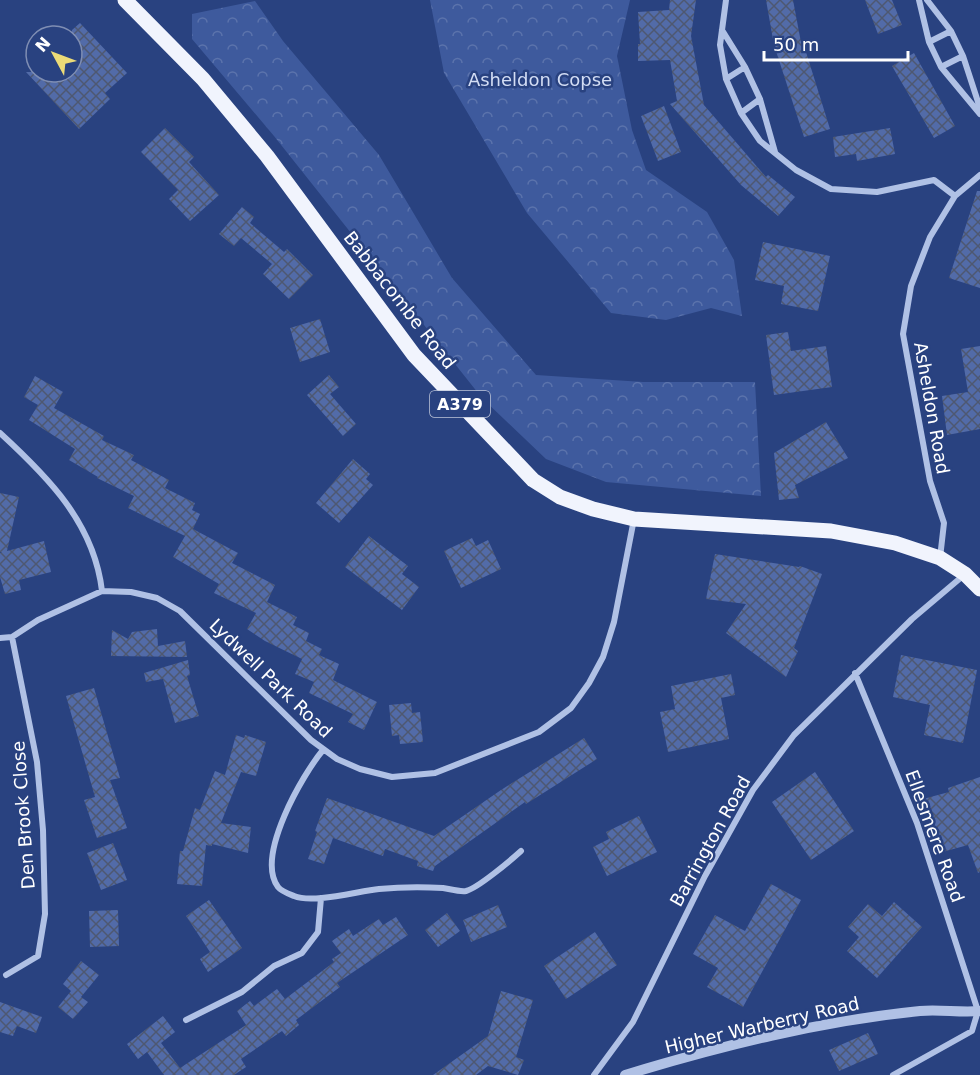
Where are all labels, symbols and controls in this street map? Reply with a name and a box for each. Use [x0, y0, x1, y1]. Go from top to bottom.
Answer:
north arrow [24, 24, 84, 84]
scale bar [764, 24, 908, 62]
text: N [31, 33, 55, 56]
text: 50 m [773, 34, 819, 55]
park label: Asheldon Copse [468, 69, 612, 90]
street label: Babbacombe Road [340, 227, 460, 373]
street label: Asheldon Road [910, 340, 954, 476]
road number: A379 [430, 391, 490, 417]
street label: Lydwell Park Road [206, 614, 336, 742]
street label: Den Brook Close [7, 740, 39, 890]
street label: Ellesmere Road [901, 767, 969, 905]
street label: Barrington Road [665, 772, 755, 910]
street label: Higher Warberry Road [663, 992, 861, 1058]

